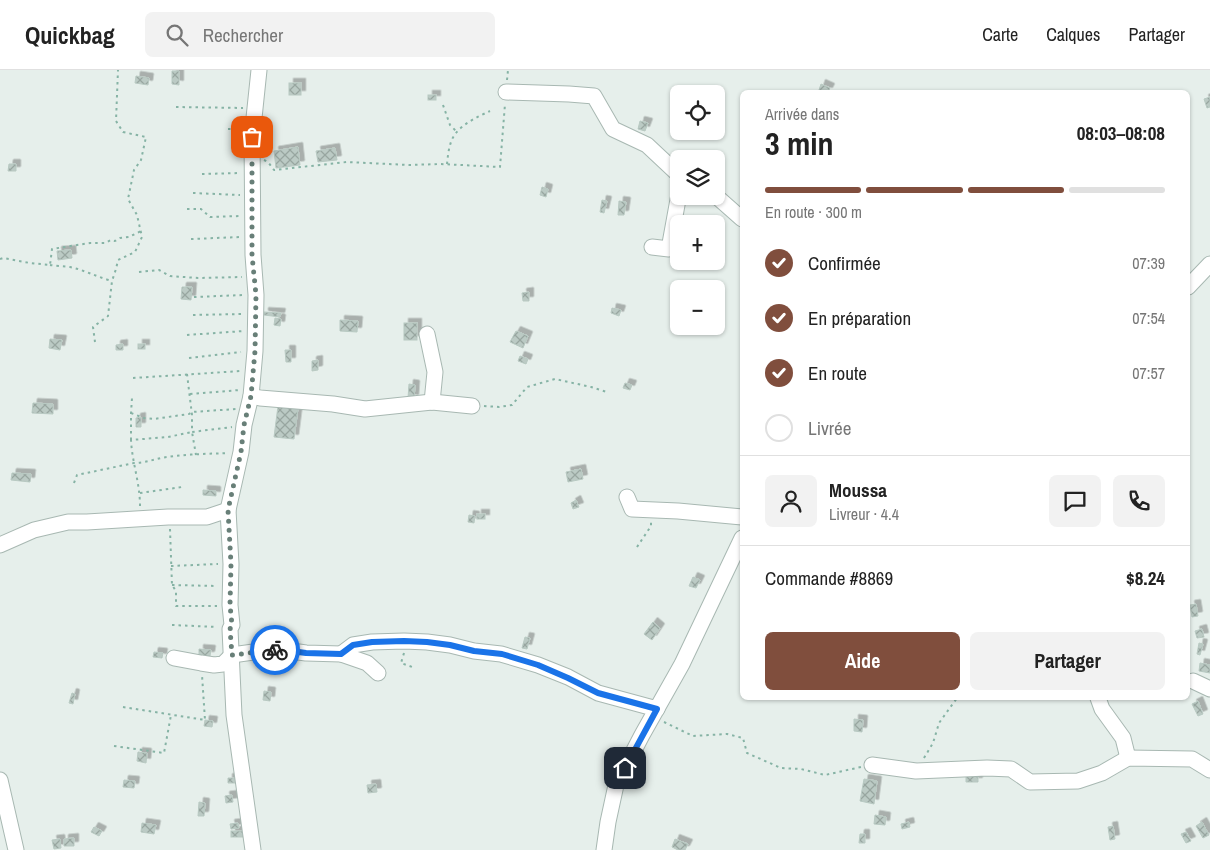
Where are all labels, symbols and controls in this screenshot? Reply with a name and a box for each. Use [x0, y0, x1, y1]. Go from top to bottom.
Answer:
search box [145, 12, 495, 57]
text: Quickbag [25, 19, 115, 51]
icon: search [163, 21, 191, 49]
text: Rechercher [203, 22, 283, 48]
text: Carte [982, 22, 1018, 47]
text: Calques [1046, 22, 1100, 47]
text: Partager [1128, 22, 1185, 47]
map controls [670, 85, 725, 335]
button: locate [670, 85, 725, 140]
text: Arrivée dans [765, 103, 839, 125]
pin [231, 116, 273, 158]
text: 08:03–08:08 [1077, 120, 1165, 146]
text: 3 min [765, 122, 834, 165]
icon: bag [238, 123, 266, 151]
button: layers [670, 150, 725, 205]
text: En route · 300 m [765, 201, 862, 223]
button: + [670, 215, 725, 270]
icon: check [765, 249, 793, 277]
text: Confirmée [808, 250, 881, 276]
text: 07:39 [1132, 252, 1165, 274]
button: − [670, 280, 725, 335]
icon: check [765, 304, 793, 332]
text: En préparation [808, 305, 911, 331]
text: 07:54 [1132, 307, 1165, 329]
icon: check [765, 359, 793, 387]
text: En route [808, 360, 867, 386]
text: 07:57 [1132, 362, 1165, 384]
text: Livrée [808, 415, 851, 441]
button: person [765, 475, 817, 527]
button: chat [1049, 475, 1101, 527]
button: phone [1113, 475, 1165, 527]
text: Moussa [829, 477, 887, 503]
text: Livreur · 4.4 [829, 503, 899, 525]
text: Commande #8869 [765, 565, 893, 591]
text: $8.24 [1126, 565, 1165, 591]
courier [250, 625, 300, 675]
button: Aide [765, 632, 960, 690]
button: Partager [970, 632, 1165, 690]
icon: bike [261, 636, 289, 664]
pin [604, 747, 646, 789]
icon: home [611, 754, 639, 782]

